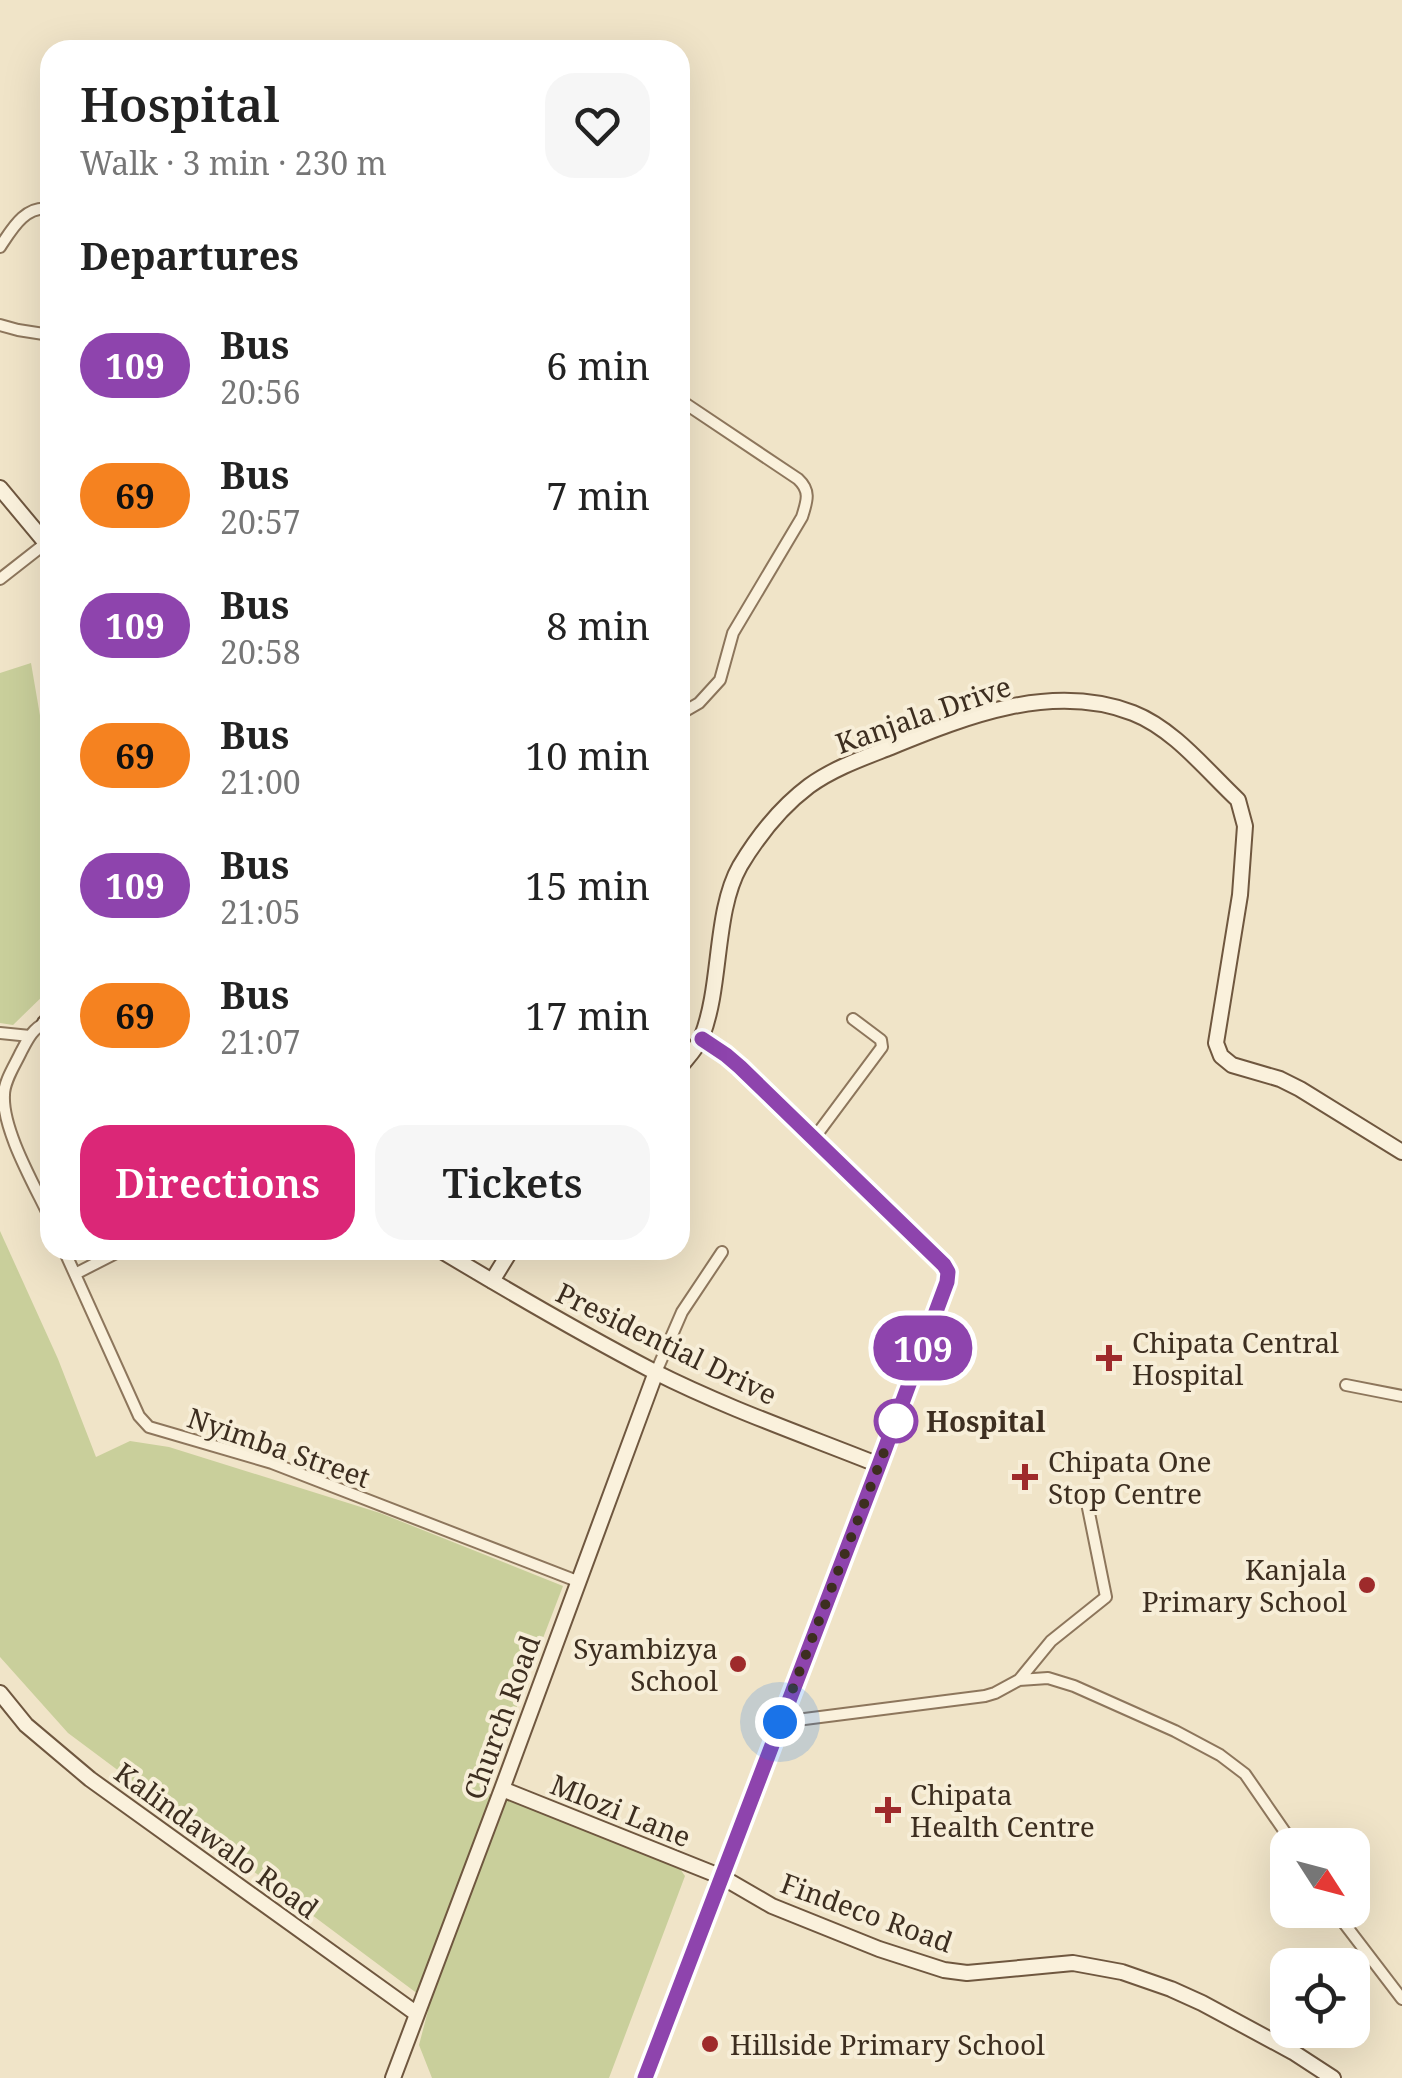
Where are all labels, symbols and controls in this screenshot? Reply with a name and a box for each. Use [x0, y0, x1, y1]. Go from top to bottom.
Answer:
text: Hospital [80, 71, 280, 136]
button: heart [545, 73, 650, 178]
text: Walk · 3 min · 230 m [80, 141, 387, 184]
text: Departures [80, 229, 299, 281]
text: Bus [220, 318, 289, 370]
text: 6 min [546, 339, 650, 391]
text: 109 [105, 342, 165, 389]
text: 20:56 [220, 370, 301, 413]
text: Bus [220, 448, 289, 500]
text: 7 min [546, 469, 650, 521]
text: 69 [115, 472, 155, 519]
text: 20:57 [220, 500, 301, 543]
text: Bus [220, 578, 289, 630]
text: 8 min [546, 599, 650, 651]
text: 109 [105, 602, 165, 649]
text: 20:58 [220, 630, 301, 673]
street label: Kanjala Drive [830, 666, 1016, 762]
text: Bus [220, 708, 289, 760]
text: 10 min [525, 729, 650, 781]
text: 69 [115, 732, 155, 779]
text: 21:00 [220, 760, 301, 803]
text: Bus [220, 838, 289, 890]
text: 15 min [525, 859, 650, 911]
text: 109 [105, 862, 165, 909]
text: 21:05 [220, 890, 301, 933]
text: Bus [220, 968, 289, 1020]
text: 17 min [525, 989, 650, 1041]
text: 69 [115, 992, 155, 1039]
text: 21:07 [220, 1020, 301, 1063]
button: Directions [80, 1125, 355, 1240]
button: Tickets [375, 1125, 650, 1240]
street label: Presidential Drive [550, 1273, 784, 1413]
line badge: 109 [866, 1316, 980, 1380]
place label: Chipata Central Hospital [1132, 1323, 1339, 1393]
text: 109 [893, 1325, 953, 1372]
marker: Chipata Central Hospital [1096, 1345, 1122, 1371]
street label: Nyimba Street [183, 1398, 376, 1496]
marker: Hospital [875, 1400, 917, 1442]
place label: Hospital [926, 1402, 1046, 1440]
place label: Chipata One Stop Centre [1048, 1442, 1212, 1512]
marker: Chipata One Stop Centre [1012, 1464, 1038, 1490]
place label: Kanjala Primary School [1142, 1550, 1347, 1620]
marker: Kanjala Primary School [1356, 1574, 1378, 1596]
place label: Syambizya School [573, 1629, 718, 1699]
street label: Church Road [454, 1630, 548, 1804]
marker: Syambizya School [727, 1653, 749, 1675]
your location [755, 1697, 805, 1747]
street label: Kalindawalo Road [107, 1753, 327, 1927]
street label: Mlozi Lane [545, 1765, 697, 1855]
place label: Chipata Health Centre [910, 1775, 1095, 1845]
marker: Chipata Health Centre [875, 1797, 901, 1823]
north arrow [1270, 1828, 1370, 1928]
map controls [1270, 1828, 1370, 2048]
street label: Findeco Road [776, 1863, 958, 1961]
button: locate [1270, 1948, 1370, 2048]
place label: Hillside Primary School [730, 2025, 1045, 2063]
marker: Hillside Primary School [699, 2033, 721, 2055]

